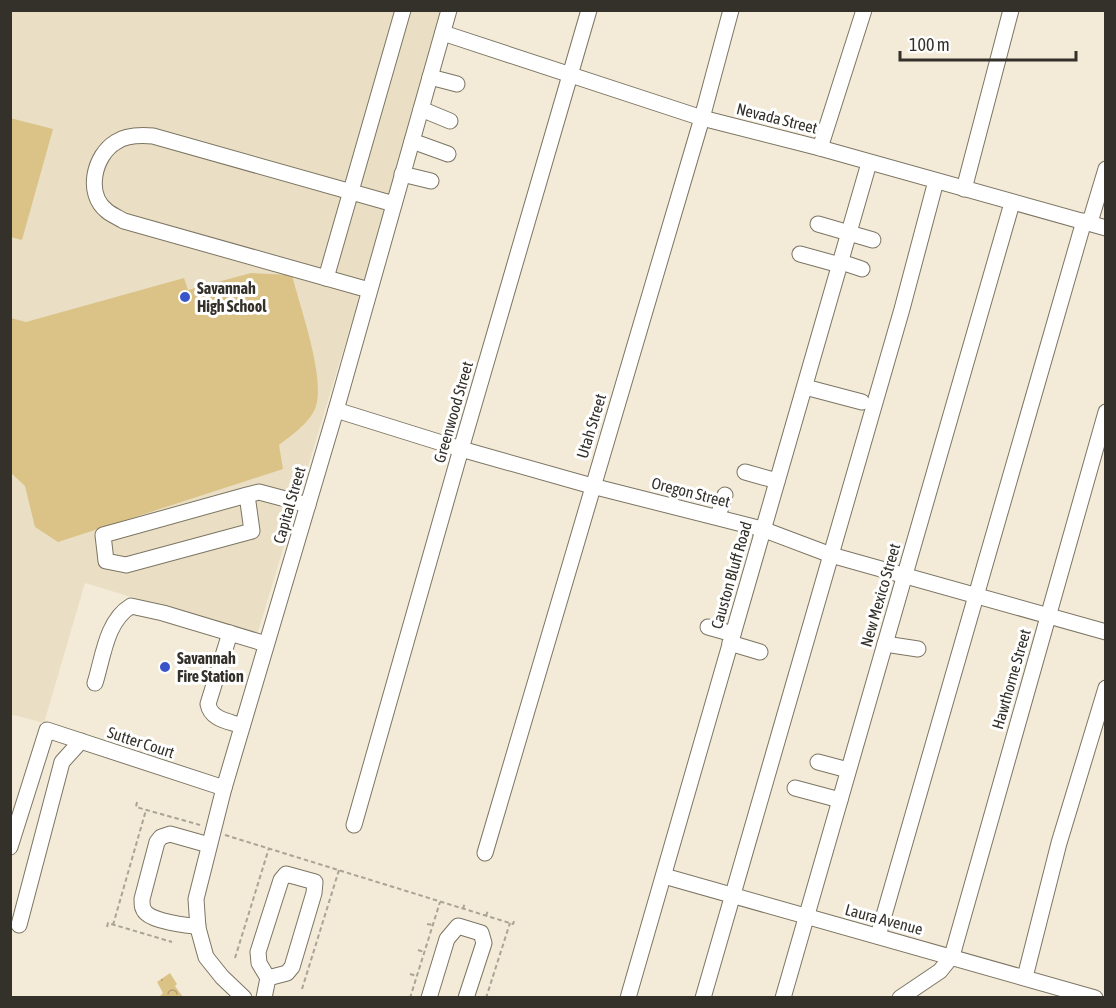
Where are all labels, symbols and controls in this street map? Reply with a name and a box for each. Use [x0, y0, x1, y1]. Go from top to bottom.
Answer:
scale bar [900, 24, 1076, 62]
text: 100 m [909, 34, 950, 55]
street label: Nevada Street [735, 99, 820, 137]
place label: Savannah High School [197, 279, 267, 315]
marker: Savannah High School [178, 290, 192, 304]
street label: Greenwood Street [430, 359, 476, 465]
street label: Utah Street [573, 391, 609, 460]
street label: Capital Street [269, 464, 310, 546]
street label: Oregon Street [650, 474, 733, 512]
street label: Causton Bluff Road [707, 519, 755, 631]
street label: New Mexico Street [857, 541, 904, 649]
street label: Hawthorne Street [988, 627, 1034, 731]
place label: Savannah Fire Station [177, 649, 244, 685]
marker: Savannah Fire Station [158, 660, 172, 674]
street label: Sutter Court [105, 723, 177, 761]
street label: Laura Avenue [843, 900, 925, 938]

